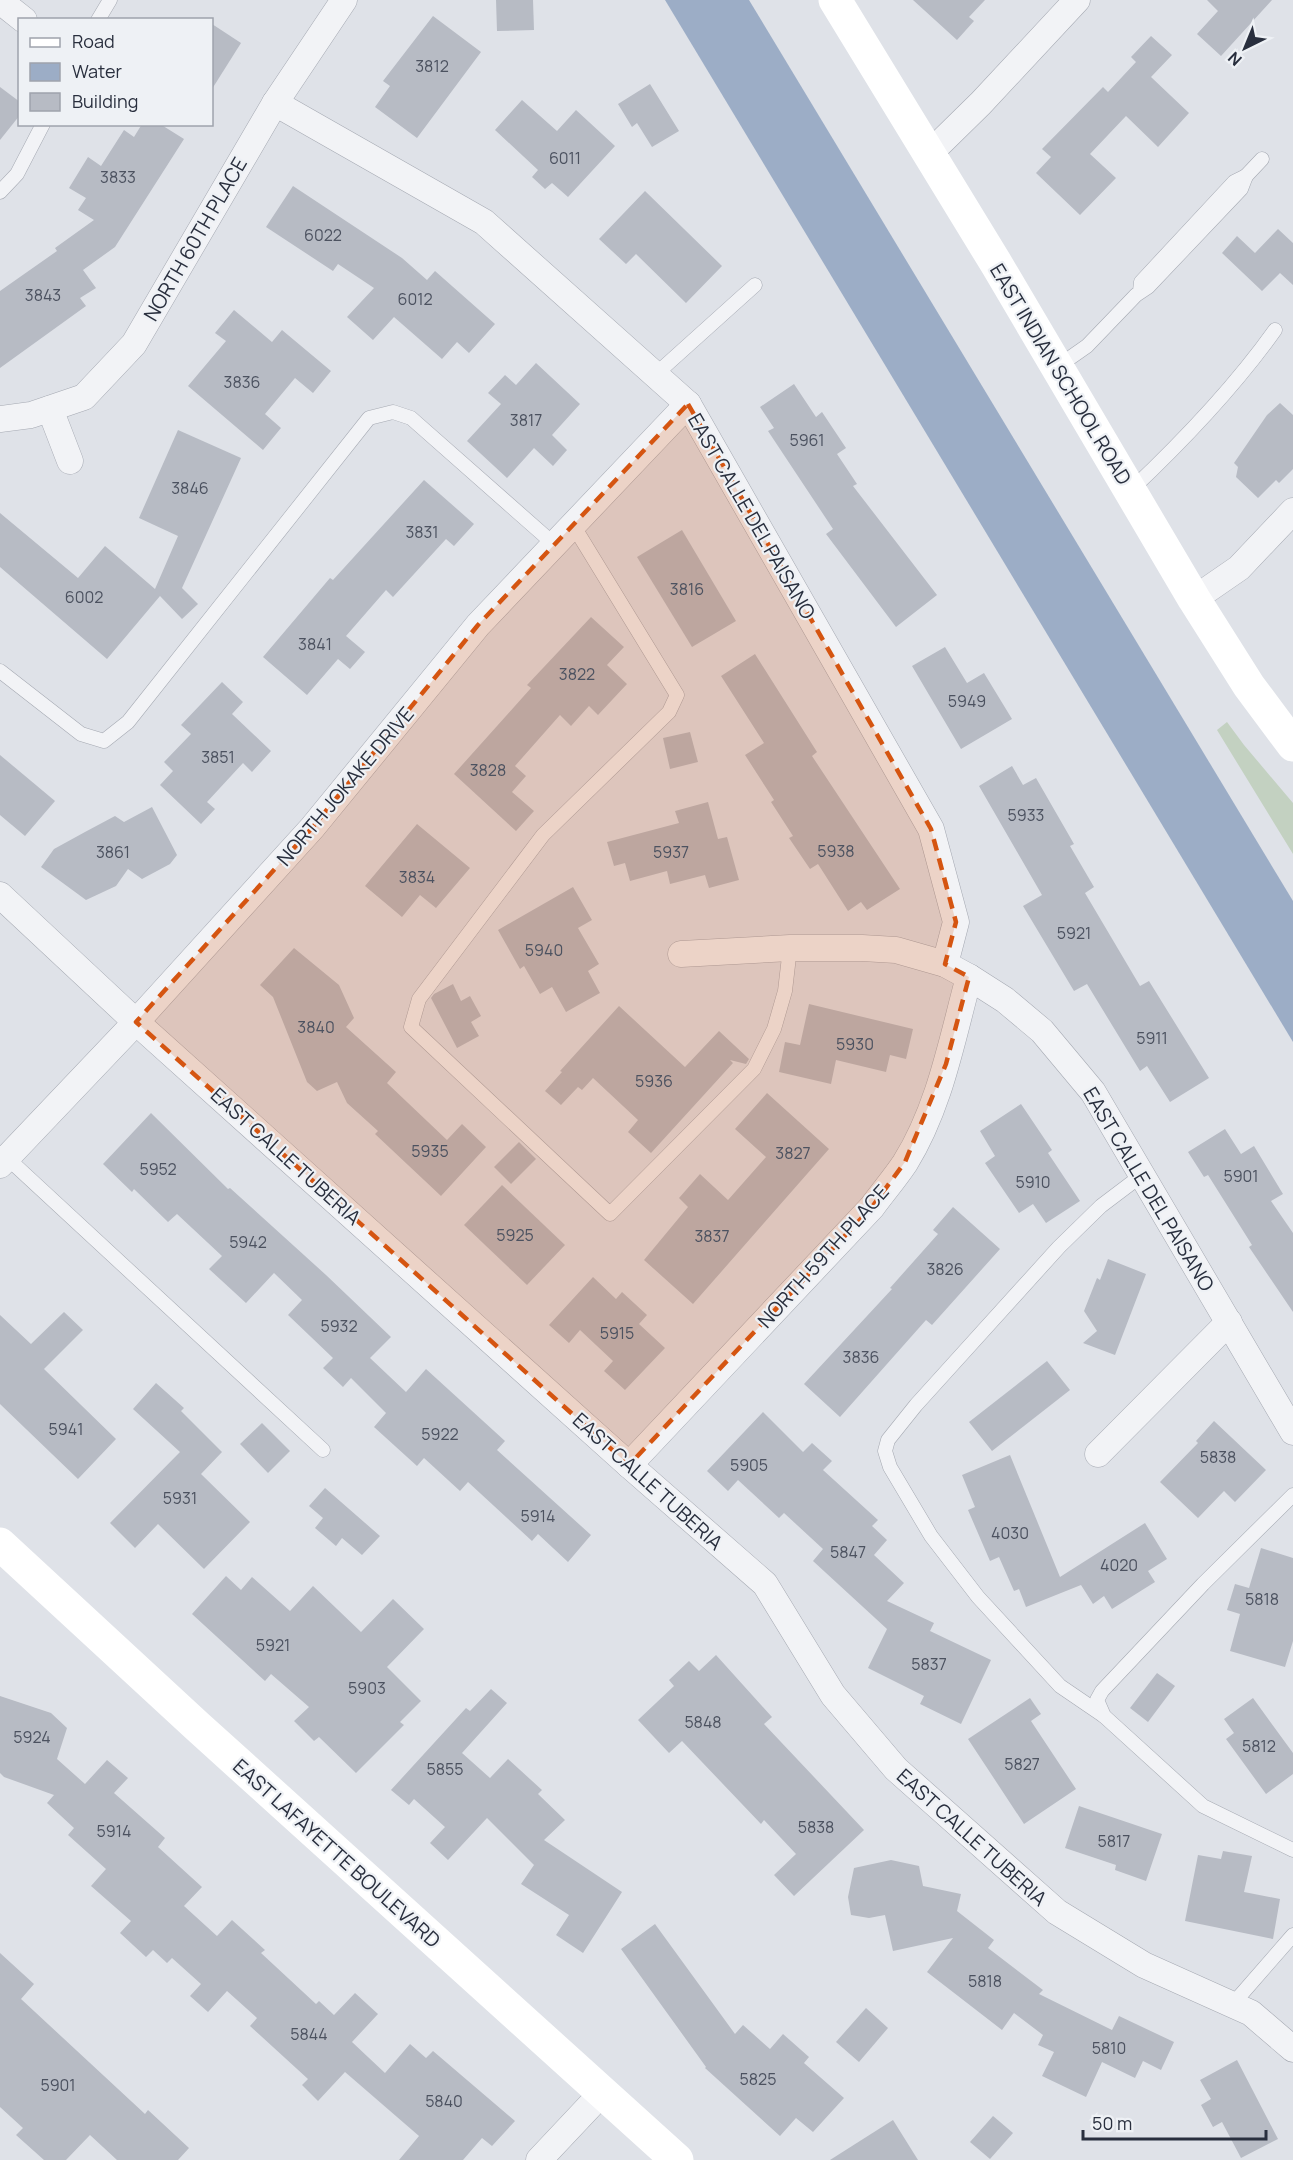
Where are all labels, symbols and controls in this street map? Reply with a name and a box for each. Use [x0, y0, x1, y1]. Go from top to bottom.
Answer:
legend [18, 18, 213, 126]
north arrow [1215, 18, 1275, 78]
text: Road [72, 29, 115, 53]
text: N [1223, 47, 1246, 71]
house number: 3812 [415, 55, 449, 77]
text: Water [72, 59, 122, 83]
text: Building [72, 89, 138, 113]
house number: 6011 [549, 147, 581, 169]
street label: NORTH 60TH PLACE [137, 152, 253, 326]
house number: 3833 [100, 166, 136, 188]
house number: 6022 [304, 224, 342, 246]
street label: EAST INDIAN SCHOOL ROAD [984, 258, 1138, 490]
house number: 3843 [25, 284, 61, 306]
house number: 6012 [397, 288, 433, 310]
house number: 3836 [224, 371, 260, 393]
street label: EAST CALLE DEL PAISANO [682, 408, 822, 624]
house number: 3817 [510, 409, 542, 431]
house number: 5961 [789, 429, 825, 451]
house number: 3846 [171, 477, 209, 499]
house number: 3831 [405, 521, 439, 543]
house number: 3816 [670, 578, 704, 600]
house number: 6002 [65, 586, 103, 608]
house number: 3841 [298, 633, 332, 655]
house number: 3822 [559, 663, 595, 685]
house number: 5949 [948, 690, 986, 712]
street label: NORTH JOKAKE DRIVE [270, 701, 420, 871]
house number: 3851 [201, 746, 235, 768]
house number: 3828 [470, 759, 506, 781]
house number: 5933 [1008, 804, 1044, 826]
house number: 5938 [817, 840, 855, 862]
house number: 3861 [96, 841, 130, 863]
house number: 5937 [653, 841, 689, 863]
house number: 3834 [399, 866, 435, 888]
house number: 5921 [1057, 922, 1091, 944]
house number: 5940 [525, 939, 563, 961]
house number: 3840 [297, 1016, 335, 1038]
house number: 5911 [1136, 1027, 1168, 1049]
house number: 5930 [836, 1033, 874, 1055]
house number: 5936 [635, 1070, 673, 1092]
street label: EAST CALLE TUBERIA [205, 1081, 367, 1231]
street label: EAST CALLE DEL PAISANO [1077, 1082, 1221, 1296]
house number: 5935 [411, 1140, 449, 1162]
house number: 3827 [775, 1142, 811, 1164]
house number: 5952 [139, 1158, 177, 1180]
house number: 5901 [1223, 1165, 1259, 1187]
house number: 5910 [1015, 1171, 1051, 1193]
street label: NORTH 59TH PLACE [751, 1179, 895, 1333]
house number: 5925 [496, 1224, 534, 1246]
house number: 3837 [694, 1225, 730, 1247]
house number: 5942 [229, 1231, 267, 1253]
house number: 3826 [926, 1258, 964, 1280]
house number: 5932 [320, 1315, 358, 1337]
house number: 5915 [600, 1322, 634, 1344]
house number: 3836 [843, 1346, 879, 1368]
street label: EAST CALLE TUBERIA [567, 1406, 729, 1556]
house number: 5941 [49, 1418, 83, 1440]
house number: 5922 [421, 1423, 459, 1445]
house number: 5838 [1200, 1446, 1236, 1468]
house number: 5905 [730, 1454, 768, 1476]
house number: 5931 [163, 1487, 197, 1509]
house number: 5914 [521, 1505, 555, 1527]
house number: 4030 [991, 1522, 1029, 1544]
house number: 5847 [830, 1541, 866, 1563]
house number: 4020 [1100, 1554, 1138, 1576]
house number: 5818 [1245, 1588, 1279, 1610]
house number: 5921 [256, 1634, 290, 1656]
house number: 5837 [911, 1653, 947, 1675]
house number: 5903 [348, 1677, 386, 1699]
house number: 5848 [684, 1711, 722, 1733]
house number: 5924 [13, 1726, 51, 1748]
house number: 5812 [1242, 1735, 1276, 1757]
street label: EAST LAFAYETTE BOULEVARD [228, 1753, 446, 1953]
house number: 5827 [1004, 1753, 1040, 1775]
house number: 5855 [426, 1758, 464, 1780]
street label: EAST CALLE TUBERIA [891, 1762, 1053, 1912]
house number: 5838 [798, 1816, 834, 1838]
house number: 5914 [97, 1820, 131, 1842]
house number: 5817 [1098, 1830, 1130, 1852]
house number: 5818 [968, 1970, 1002, 1992]
house number: 5844 [290, 2023, 328, 2045]
house number: 5810 [1092, 2037, 1126, 2059]
house number: 5825 [740, 2068, 776, 2090]
house number: 5901 [40, 2074, 76, 2096]
house number: 5840 [425, 2090, 463, 2112]
scale bar [1083, 2103, 1266, 2141]
text: 50 m [1092, 2111, 1132, 2135]

